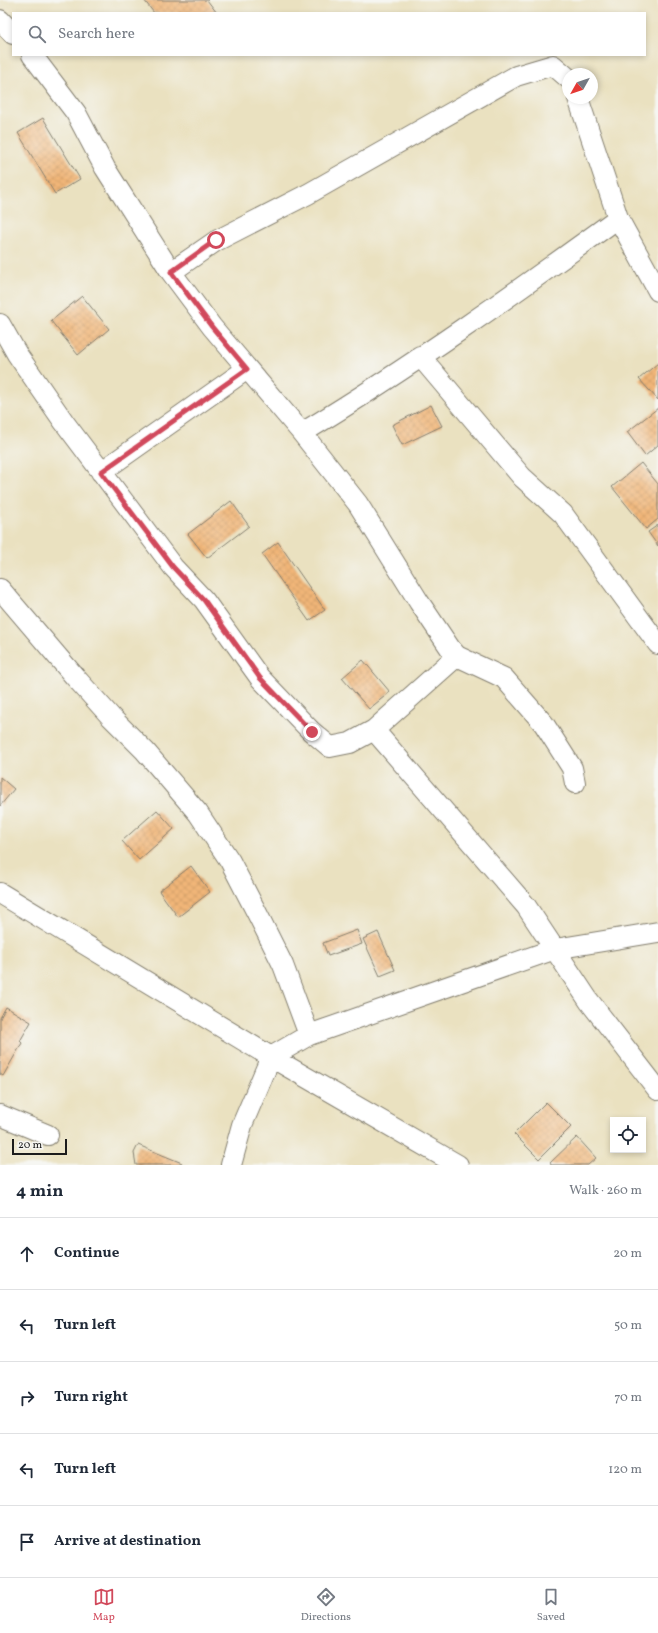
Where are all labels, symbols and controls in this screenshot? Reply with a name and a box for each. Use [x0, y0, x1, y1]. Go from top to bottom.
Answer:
search box [12, 12, 646, 56]
icon: search [26, 23, 48, 45]
text: Search here [58, 24, 135, 45]
north arrow [562, 68, 598, 104]
route start [207, 231, 225, 249]
route end [303, 723, 321, 741]
map controls [610, 1117, 646, 1153]
button: locate [610, 1117, 646, 1153]
scale bar [12, 1137, 67, 1156]
text: 20 m [18, 1138, 42, 1153]
text: 4 min [16, 1180, 63, 1203]
text: Walk · 260 m [569, 1182, 642, 1200]
icon: ahead [16, 1243, 38, 1265]
text: Continue [54, 1243, 119, 1264]
text: 20 m [613, 1245, 642, 1263]
icon: left [16, 1315, 38, 1337]
text: Turn left [54, 1315, 116, 1336]
text: 50 m [614, 1317, 642, 1335]
icon: right [16, 1387, 38, 1409]
text: Turn right [54, 1387, 128, 1408]
text: 70 m [614, 1389, 642, 1407]
icon: left [16, 1459, 38, 1481]
text: Turn left [54, 1459, 116, 1480]
text: 120 m [608, 1461, 642, 1479]
icon: arrive [16, 1531, 38, 1553]
text: Arrive at destination [54, 1531, 201, 1552]
tab: Map [93, 1586, 115, 1625]
tab: Directions [301, 1586, 351, 1625]
tab: Saved [537, 1586, 565, 1625]

